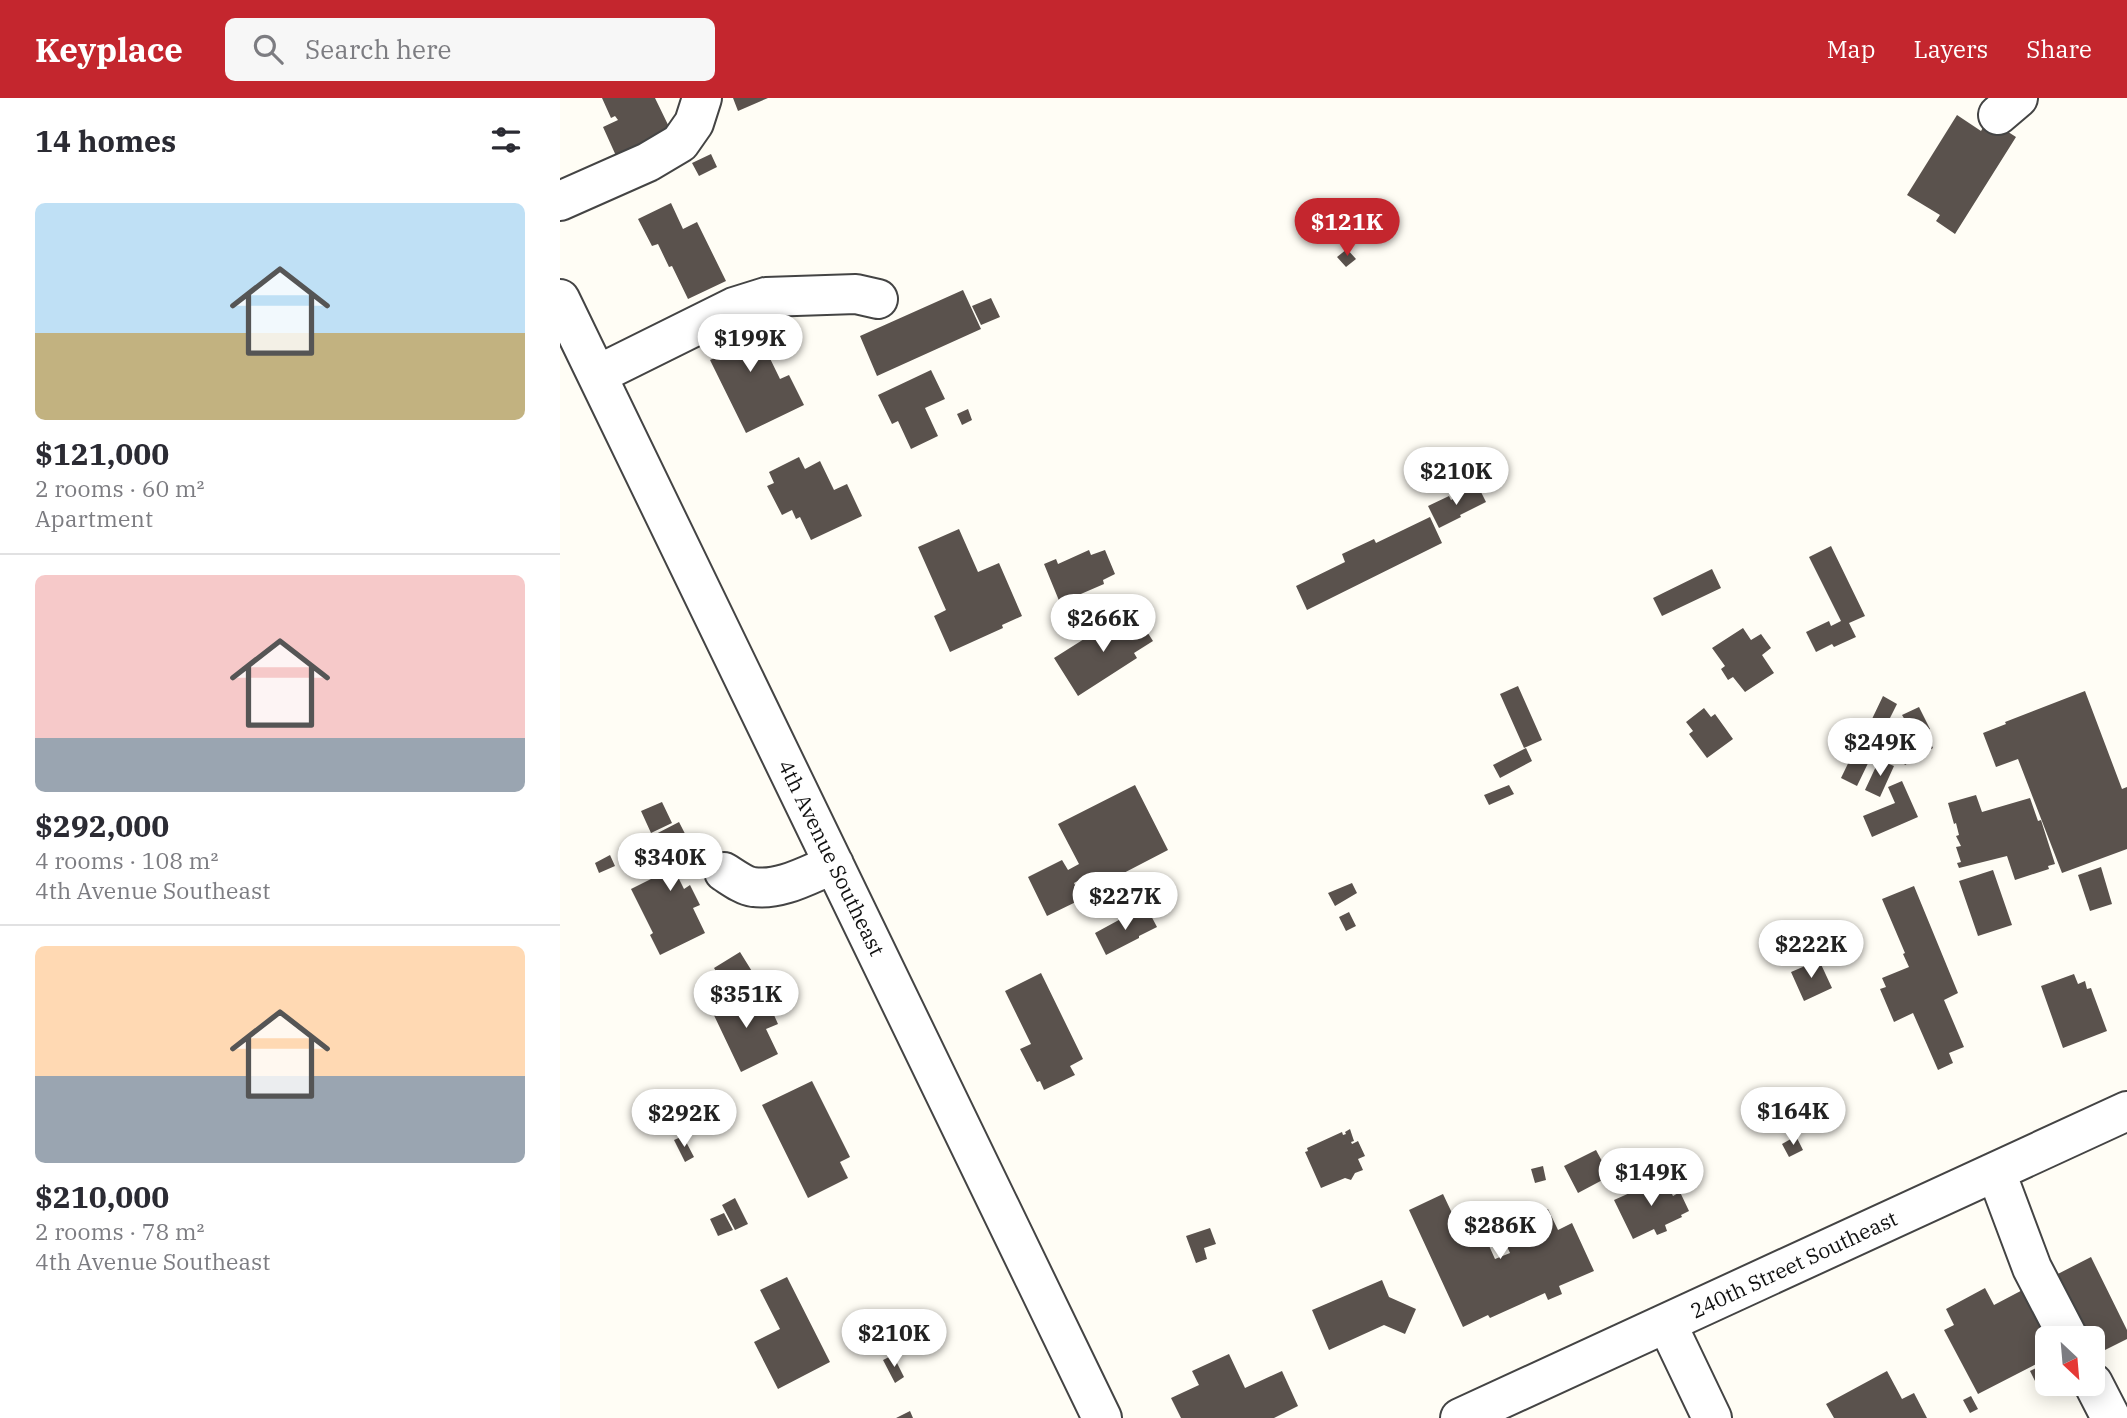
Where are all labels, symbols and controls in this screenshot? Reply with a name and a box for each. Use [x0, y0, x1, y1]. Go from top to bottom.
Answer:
search box [225, 18, 715, 81]
text: Keyplace [35, 28, 183, 71]
icon: search [249, 30, 287, 68]
text: Search here [305, 32, 452, 66]
text: Map [1827, 33, 1875, 65]
text: Layers [1913, 33, 1988, 65]
text: Share [2026, 33, 2092, 65]
text: 14 homes [35, 121, 176, 160]
icon: filters [487, 121, 525, 159]
pin: $121K [1298, 198, 1396, 258]
text: $121K [1311, 206, 1383, 236]
icon: home [217, 248, 343, 374]
pin: $199K [701, 314, 799, 374]
text: $199K [714, 322, 786, 352]
text: $121,000 [35, 434, 169, 473]
pin: $210K [1407, 448, 1505, 507]
text: $210K [1420, 455, 1492, 485]
text: 2 rooms · 60 m² [35, 473, 205, 503]
text: Apartment [35, 503, 153, 533]
pin: $266K [1054, 594, 1152, 654]
text: $266K [1067, 602, 1139, 632]
icon: home [217, 620, 343, 746]
pin: $249K [1831, 718, 1929, 778]
text: $249K [1844, 726, 1916, 756]
street label: 4th Avenue Southeast [772, 755, 892, 960]
text: $292,000 [35, 806, 169, 845]
pin: $340K [621, 834, 719, 893]
text: $340K [634, 841, 706, 871]
text: 4 rooms · 108 m² [35, 845, 218, 875]
pin: $227K [1076, 872, 1174, 932]
text: 4th Avenue Southeast [35, 875, 270, 905]
text: $227K [1089, 880, 1161, 910]
pin: $222K [1762, 920, 1860, 980]
text: $222K [1775, 928, 1847, 958]
pin: $351K [697, 970, 795, 1030]
text: $351K [710, 978, 782, 1008]
icon: home [217, 991, 343, 1117]
pin: $164K [1744, 1088, 1842, 1147]
pin: $292K [635, 1090, 733, 1149]
text: $164K [1757, 1095, 1829, 1125]
text: $292K [648, 1097, 720, 1127]
pin: $149K [1602, 1148, 1700, 1208]
text: $149K [1615, 1156, 1687, 1186]
text: $210,000 [35, 1177, 169, 1216]
pin: $286K [1451, 1202, 1549, 1261]
street label: 240th Street Southeast [1686, 1204, 1902, 1324]
text: $286K [1464, 1209, 1536, 1239]
text: 2 rooms · 78 m² [35, 1216, 205, 1246]
text: 4th Avenue Southeast [35, 1246, 270, 1276]
pin: $210K [845, 1310, 943, 1369]
text: $210K [858, 1317, 930, 1347]
north arrow [2035, 1326, 2105, 1396]
map controls [2035, 1326, 2105, 1396]

